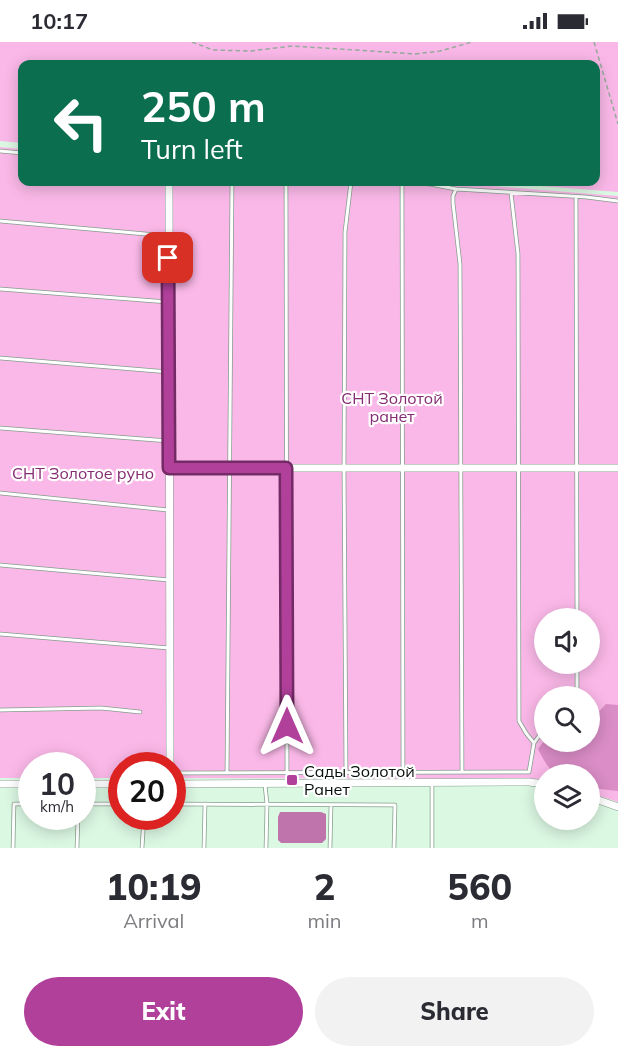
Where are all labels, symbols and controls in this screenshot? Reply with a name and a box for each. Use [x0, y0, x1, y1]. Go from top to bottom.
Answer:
text: 10:17 [30, 7, 88, 35]
text: 250 m [141, 80, 266, 133]
icon: left [42, 84, 120, 162]
text: Turn left [141, 132, 243, 166]
pin [142, 232, 193, 283]
icon: arrive [151, 241, 184, 274]
park label: СНТ Золотой ранет [341, 388, 443, 426]
park label: СНТ Золотое руно [12, 463, 154, 483]
map controls [534, 608, 600, 830]
button: sound [534, 608, 600, 674]
button: search [534, 686, 600, 752]
position arrow [255, 694, 319, 758]
speed limit sign: 20 [108, 752, 186, 830]
place label: Сады Золотой Ранет [304, 761, 415, 799]
button: layers [534, 764, 600, 830]
text: 10 [39, 765, 75, 803]
marker: Сады Золотой Ранет [285, 773, 299, 787]
text: km/h [40, 797, 74, 816]
text: 10:19 [106, 864, 202, 909]
text: 2 [314, 864, 335, 909]
text: 560 [447, 864, 512, 909]
text: Arrival [123, 908, 184, 933]
text: min [307, 908, 342, 933]
text: m [471, 908, 489, 933]
button: Exit [24, 977, 303, 1046]
button: Share [315, 977, 594, 1046]

